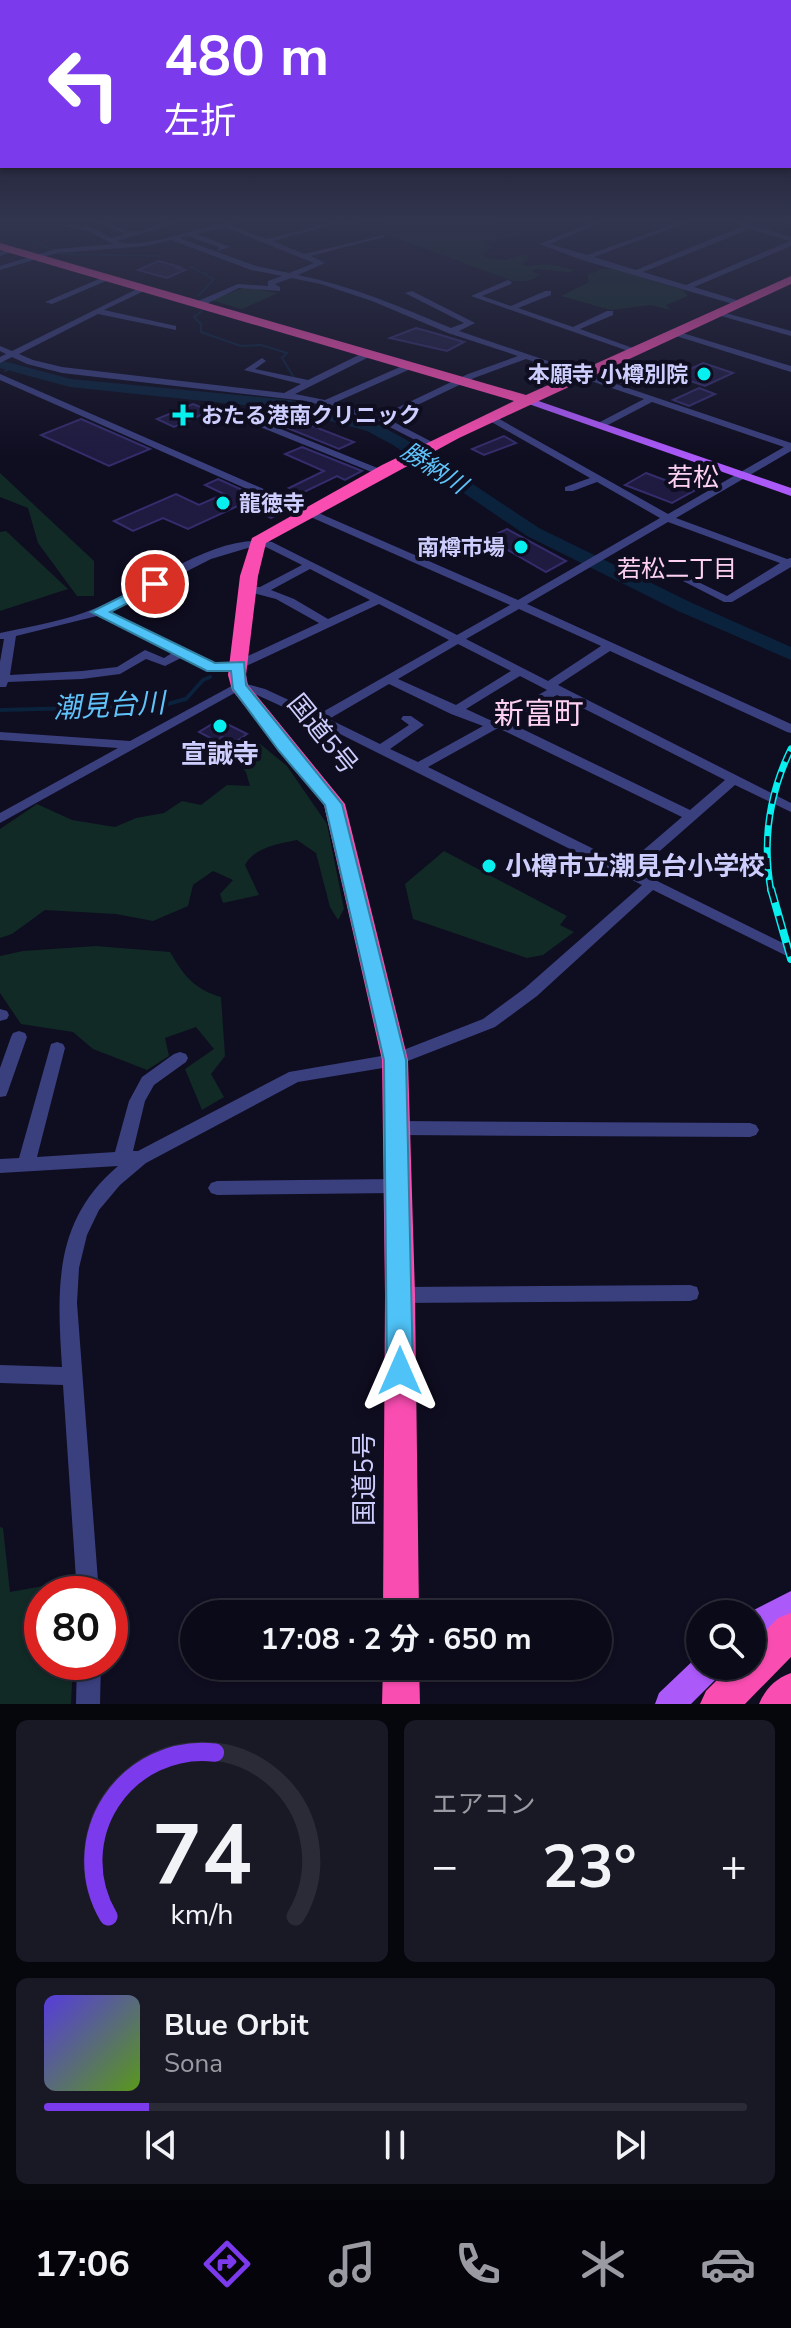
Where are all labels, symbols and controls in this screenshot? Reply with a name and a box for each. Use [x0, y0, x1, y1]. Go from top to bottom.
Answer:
text: 480 m [164, 18, 329, 95]
icon: left [32, 32, 136, 136]
text: 左折 [164, 97, 236, 146]
place label: 本願寺 小樽別院 [528, 360, 688, 390]
marker: 本願寺 小樽別院 [695, 365, 713, 383]
place label: おたる港南クリニック [201, 401, 421, 431]
marker: おたる港南クリニック [172, 404, 194, 426]
water label: 勝納川 [395, 435, 475, 503]
district label: 若松 [667, 460, 719, 495]
place label: 龍徳寺 [239, 489, 305, 519]
marker: 龍徳寺 [214, 494, 232, 512]
place label: 南樽市場 [417, 533, 505, 563]
marker: 南樽市場 [512, 538, 530, 556]
pin [121, 550, 189, 618]
district label: 若松二丁目 [617, 553, 737, 585]
icon: arrive [133, 562, 177, 606]
water label: 潮見台川 [52, 684, 169, 728]
street label: 国道5号 [280, 687, 366, 782]
district label: 新富町 [494, 694, 584, 735]
marker: 宣誠寺 [211, 717, 229, 735]
place label: 宣誠寺 [181, 737, 259, 772]
place label: 小樽市立潮見台小学校 [505, 849, 765, 884]
marker: 小樽市立潮見台小学校 [480, 857, 498, 875]
position arrow [358, 1329, 442, 1413]
street label: 国道5号 [347, 1432, 382, 1526]
speed limit sign: 80 [24, 1576, 128, 1680]
map controls [686, 1600, 766, 1680]
button: search [686, 1600, 766, 1680]
text: 17:08 · 2 分 · 650 m [260, 1619, 532, 1660]
text: エアコン [432, 1787, 536, 1822]
text: 74 [152, 1799, 252, 1912]
text: 23° [542, 1826, 637, 1908]
text: − [432, 1837, 458, 1897]
text: + [721, 1837, 747, 1897]
text: km/h [170, 1895, 233, 1934]
text: Blue Orbit [164, 2005, 308, 2046]
text: Sona [164, 2046, 223, 2081]
icon: previous [139, 2123, 183, 2167]
icon: pause [373, 2123, 417, 2167]
icon: next [608, 2123, 652, 2167]
icon: directions [199, 2236, 255, 2292]
icon: music [324, 2236, 380, 2292]
icon: phone [450, 2236, 506, 2292]
icon: climate [575, 2236, 631, 2292]
icon: car [700, 2236, 756, 2292]
text: 17:06 [35, 2240, 130, 2289]

